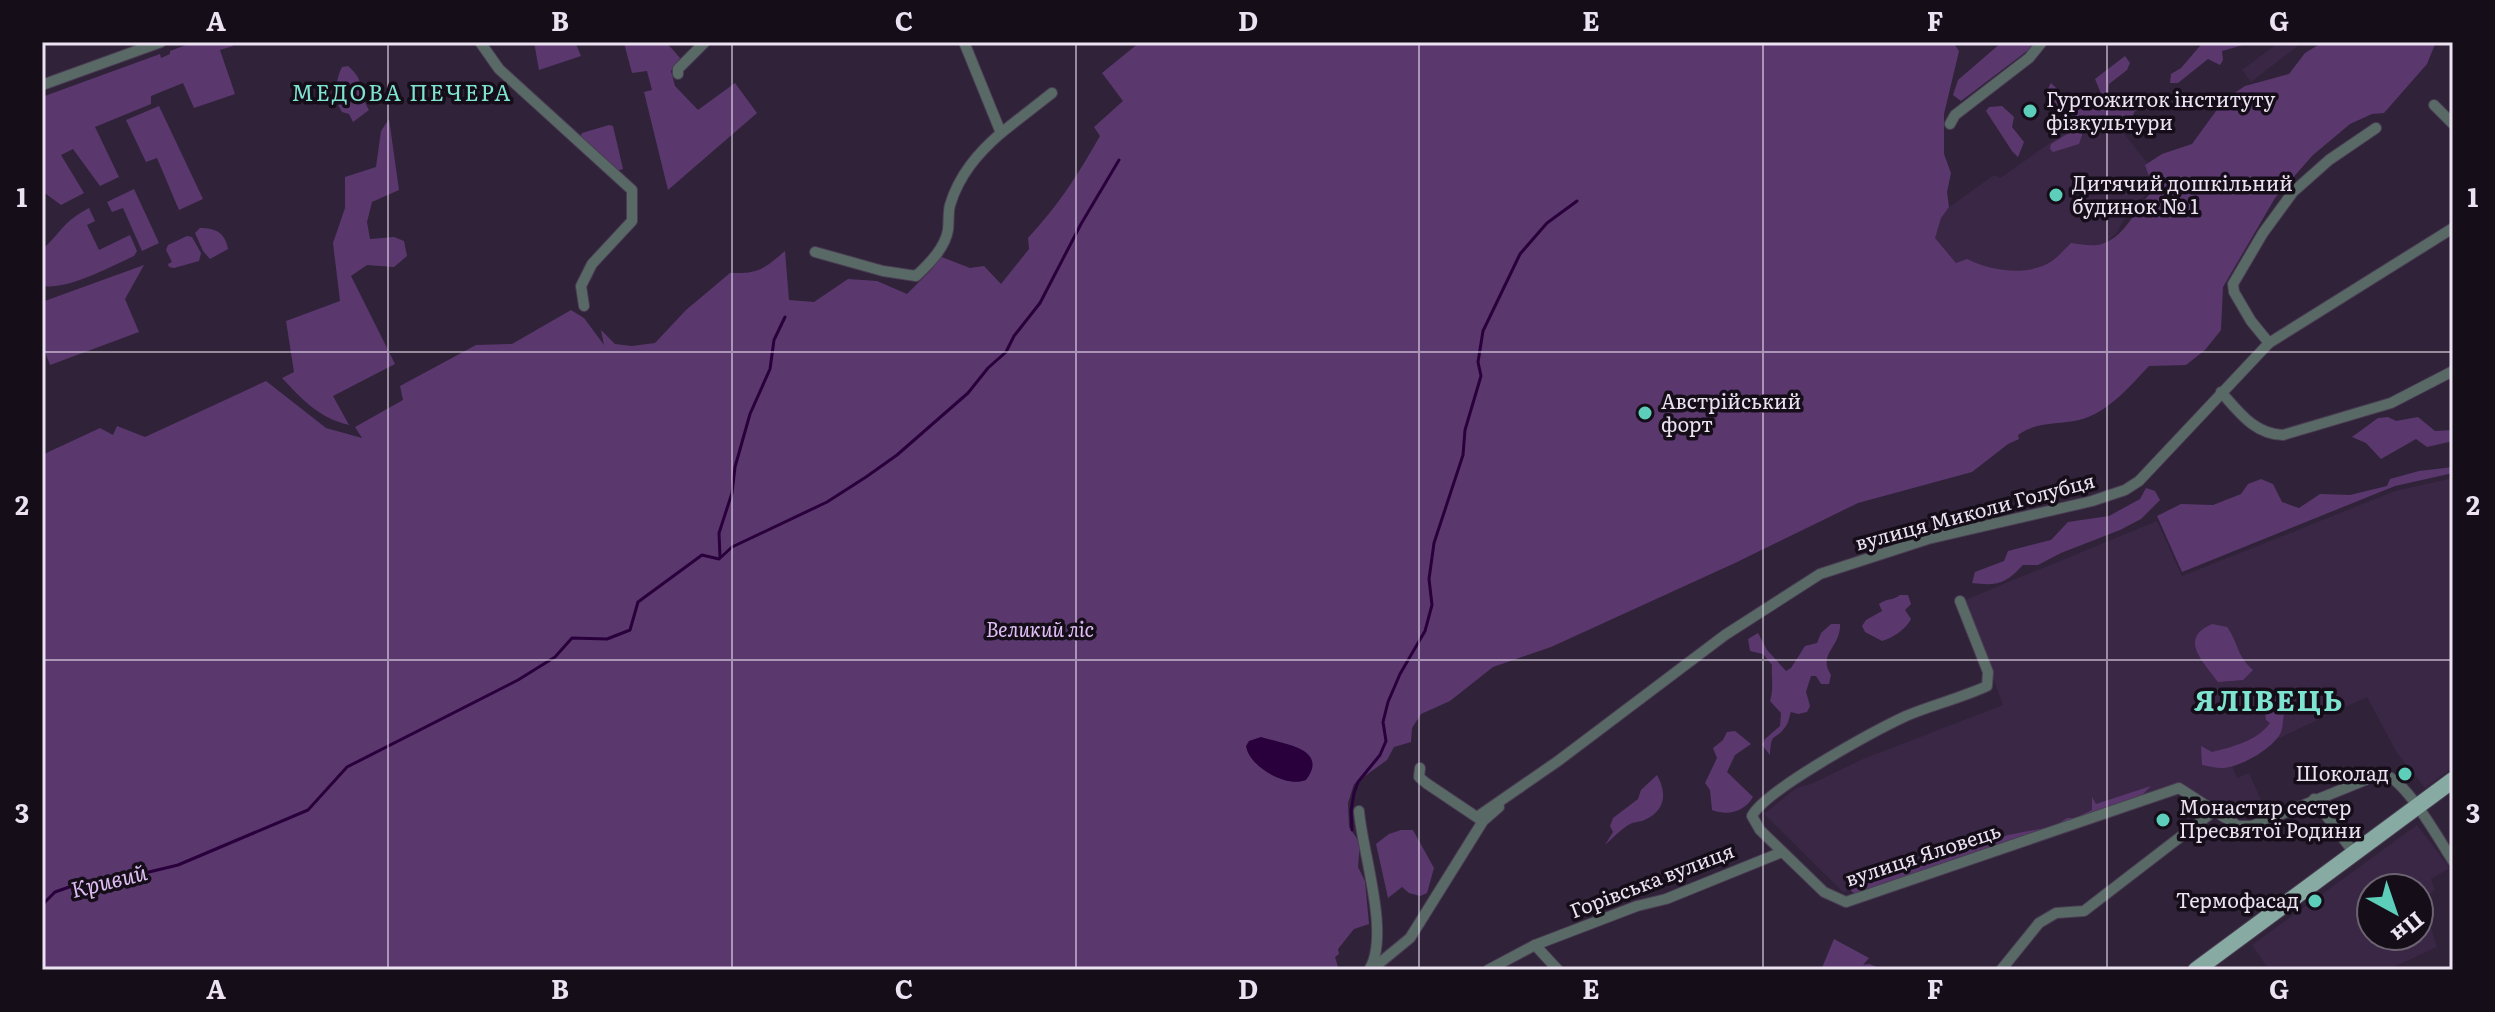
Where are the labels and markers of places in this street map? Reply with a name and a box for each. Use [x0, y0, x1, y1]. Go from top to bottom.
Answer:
place label: Гуртожиток інституту фізкультури [2046, 83, 2276, 136]
marker: Гуртожиток інституту фізкультури [2021, 102, 2039, 120]
place label: Дитячий дошкільний будинок № 1 [2072, 167, 2293, 220]
marker: Дитячий дошкільний будинок № 1 [2047, 186, 2065, 204]
place label: Австрійський форт [1661, 385, 1801, 438]
marker: Австрійський форт [1636, 404, 1654, 422]
place label: Шоколад [2295, 757, 2389, 787]
marker: Шоколад [2396, 765, 2414, 783]
place label: Монастир сестер Пресвятої Родини [2179, 791, 2362, 844]
marker: Монастир сестер Пресвятої Родини [2154, 811, 2172, 829]
place label: Термофасад [2176, 884, 2299, 914]
marker: Термофасад [2306, 892, 2324, 910]

